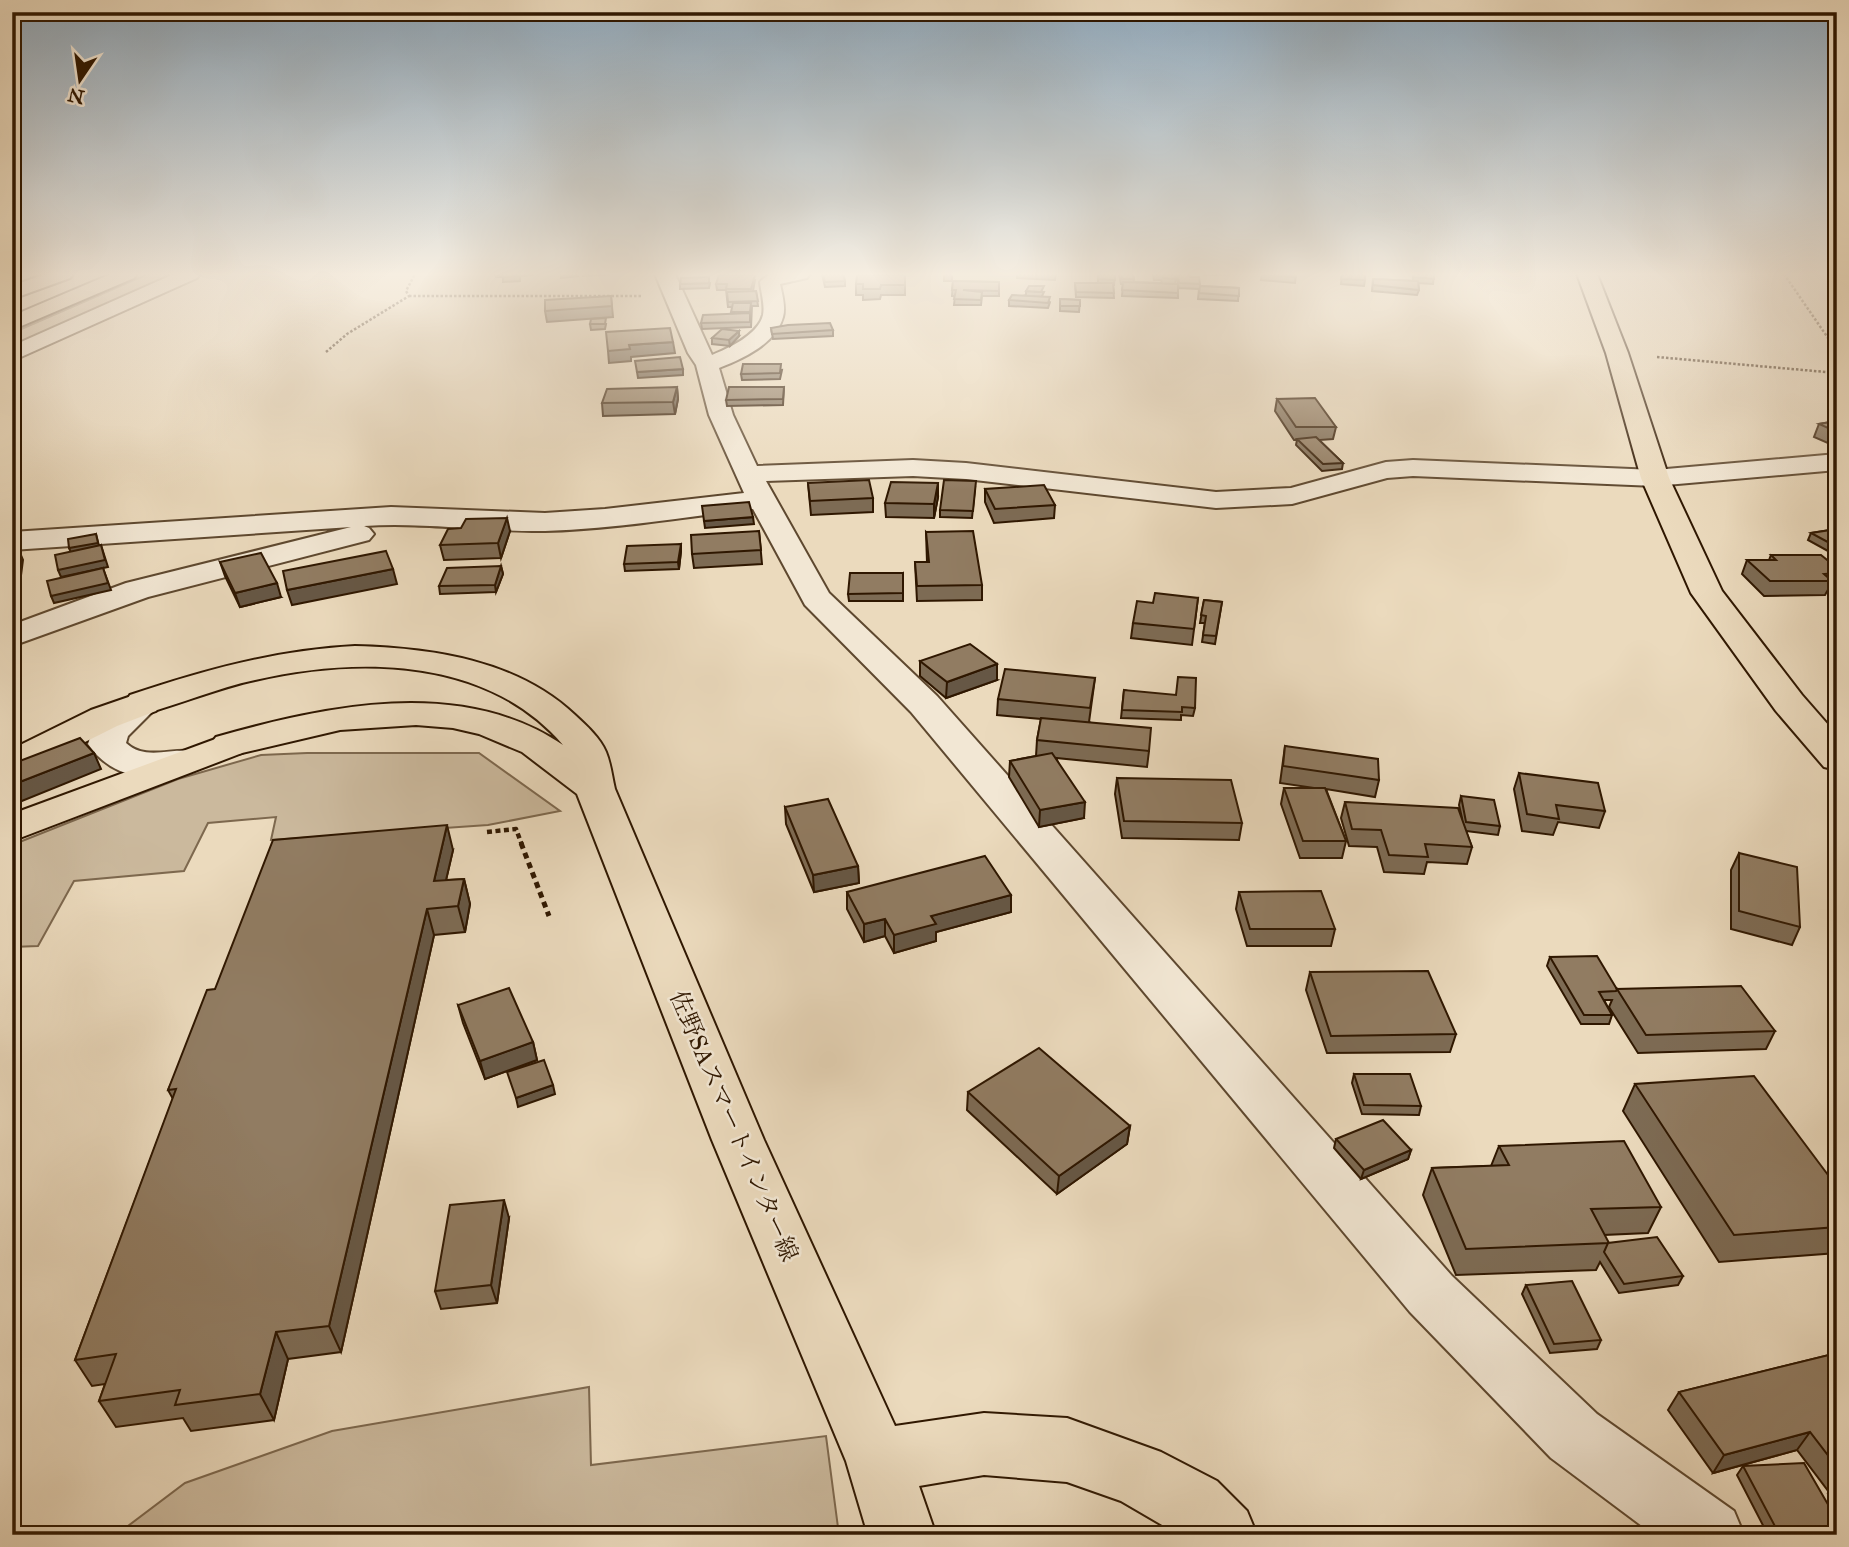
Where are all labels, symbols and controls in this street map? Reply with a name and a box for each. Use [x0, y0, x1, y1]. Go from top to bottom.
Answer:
north arrow [46, 46, 116, 116]
text: N [66, 83, 87, 109]
street label: 佐野SAスマートインター線 [663, 986, 805, 1266]

